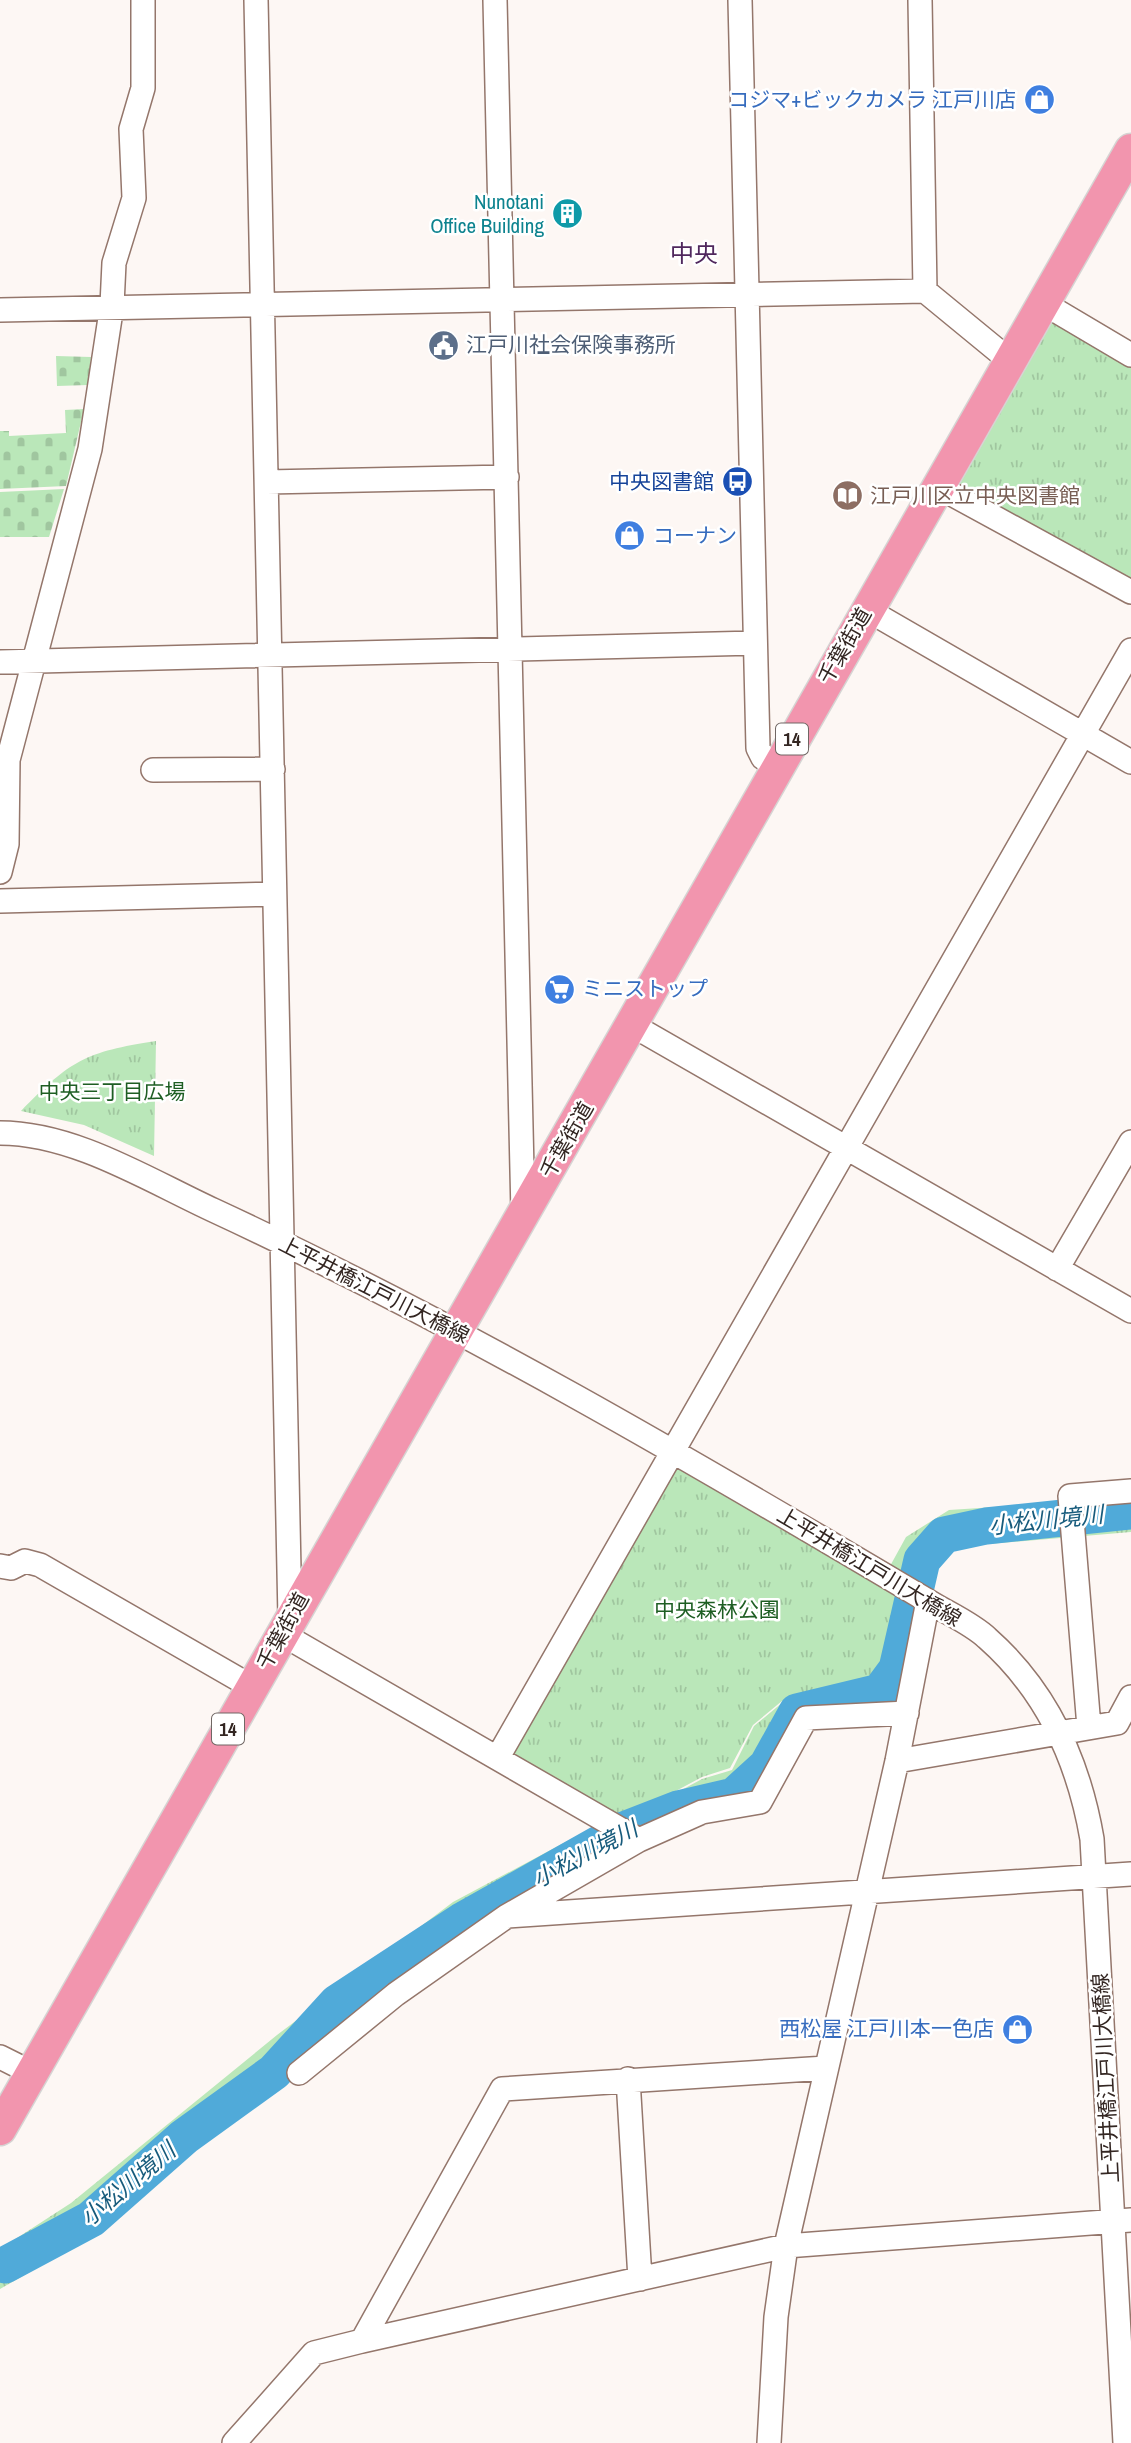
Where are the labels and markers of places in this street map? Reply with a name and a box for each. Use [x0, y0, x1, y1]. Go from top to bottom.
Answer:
shop icon: コジマ+ビックカメラ 江戸川店 [1022, 83, 1056, 117]
place label: コジマ+ビックカメラ 江戸川店 [728, 85, 1016, 114]
place label: Nunotani Office Building [430, 187, 544, 240]
building icon: Nunotani Office Building [550, 197, 584, 231]
public building icon: 江戸川社会保険事務所 [426, 328, 460, 362]
place label: 江戸川社会保険事務所 [466, 330, 676, 359]
bus stop icon: 中央図書館 [720, 465, 754, 499]
place label: 中央図書館 [609, 467, 714, 496]
library icon: 江戸川区立中央図書館 [830, 479, 864, 513]
place label: 江戸川区立中央図書館 [870, 481, 1080, 510]
shop icon: コーナン [613, 519, 647, 553]
place label: コーナン [653, 521, 737, 550]
supermarket icon: ミニストップ [542, 972, 576, 1006]
place label: ミニストップ [582, 974, 708, 1003]
shop icon: 西松屋 江戸川本一色店 [1000, 2012, 1034, 2046]
place label: 西松屋 江戸川本一色店 [779, 2014, 994, 2043]

